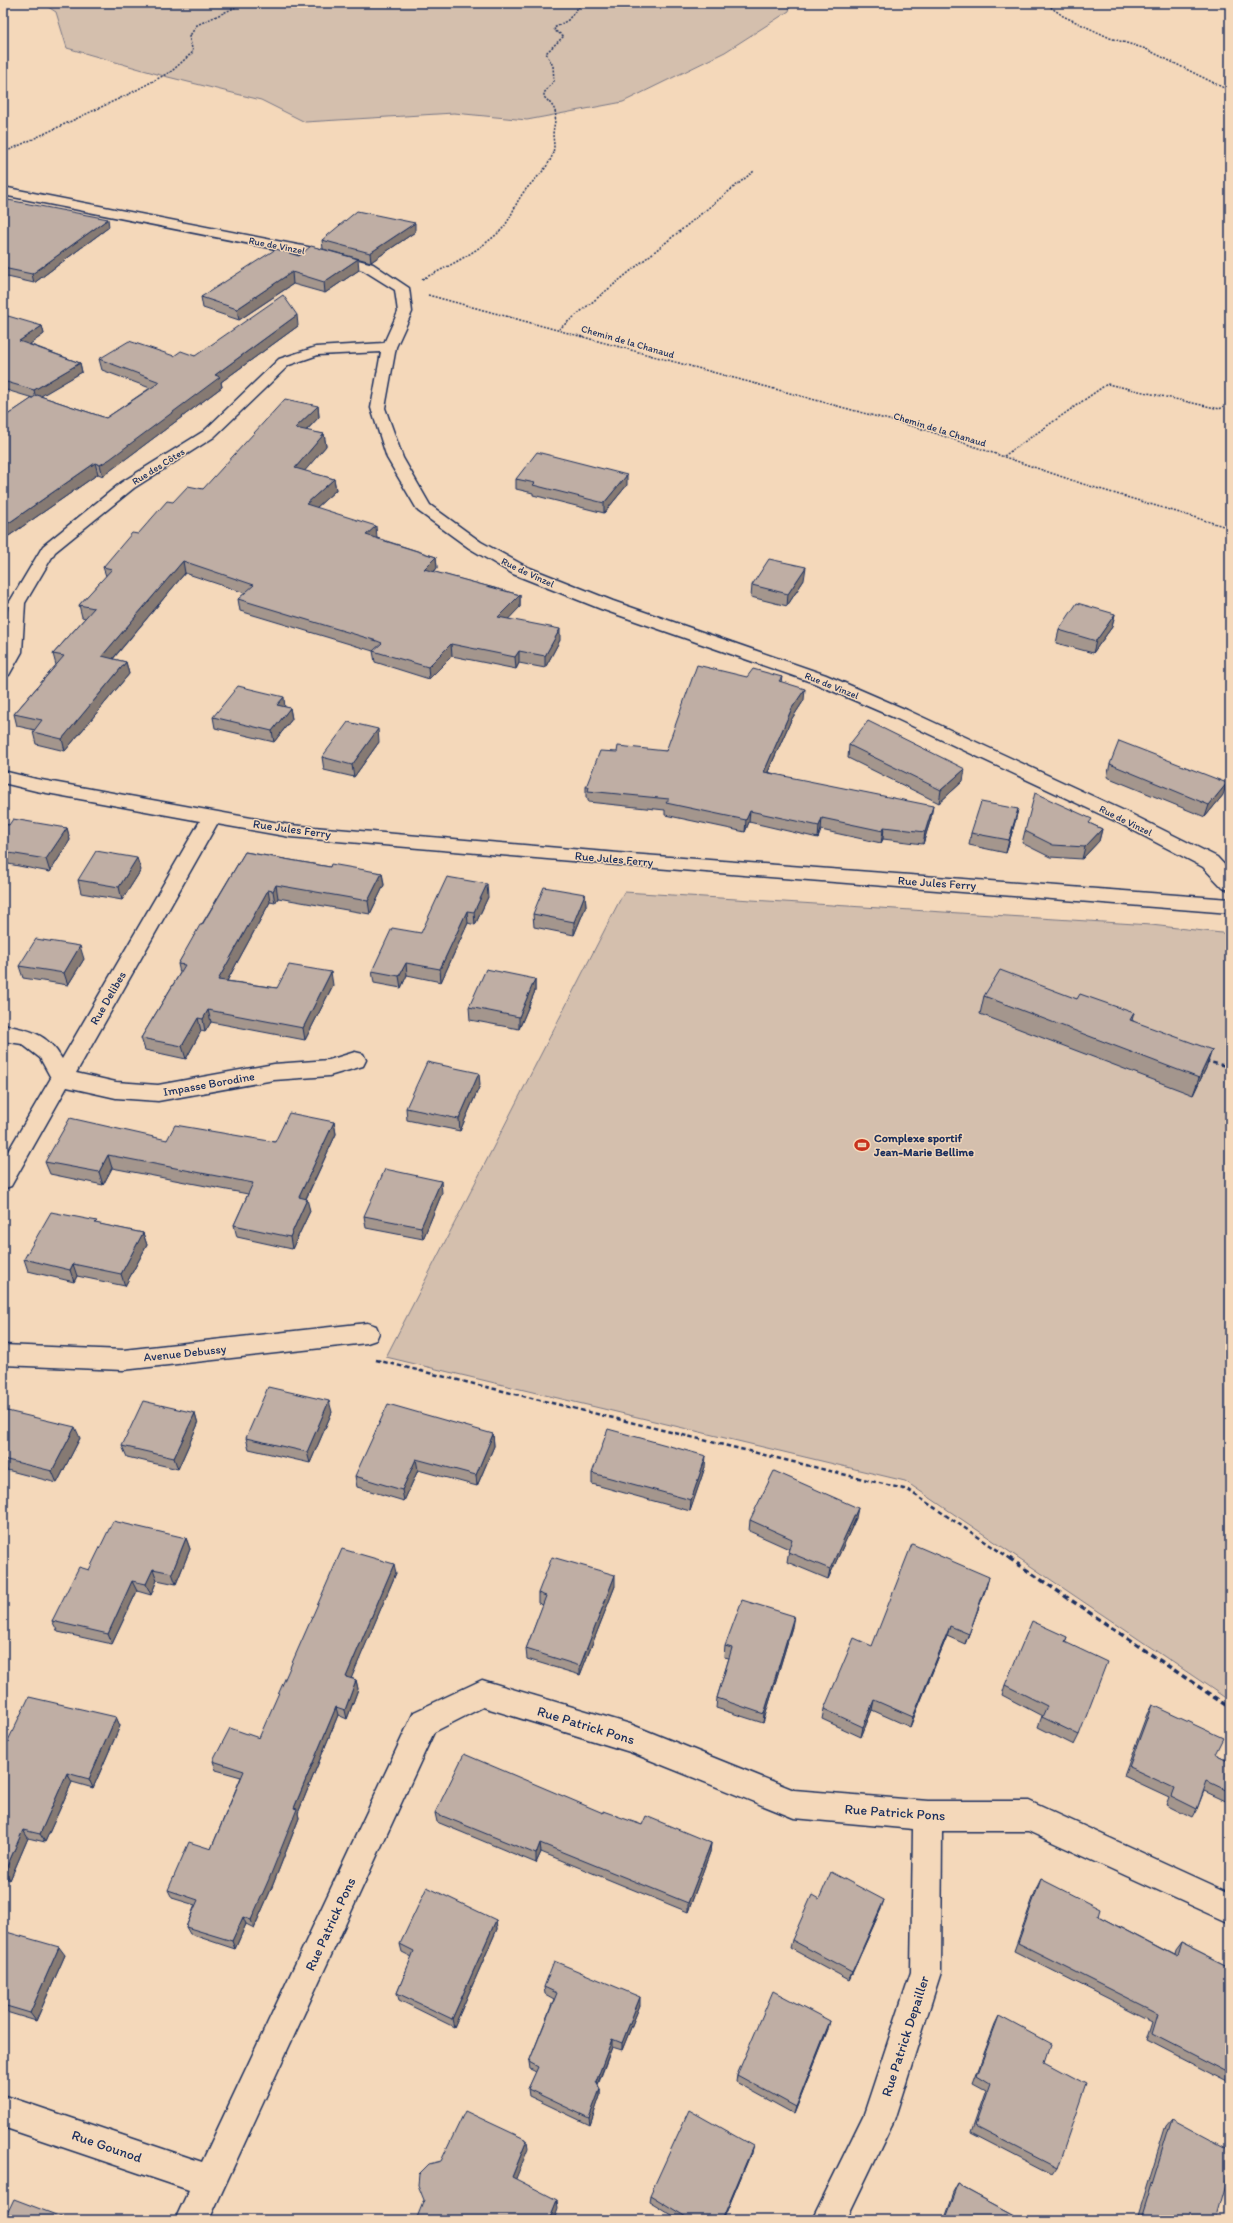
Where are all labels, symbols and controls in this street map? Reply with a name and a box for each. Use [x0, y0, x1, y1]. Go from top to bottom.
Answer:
street label: Rue de Vinzel [248, 234, 306, 257]
street label: Chemin de la Chanaud [580, 322, 677, 361]
street label: Chemin de la Chanaud [892, 409, 988, 450]
street label: Rue des Côtes [129, 445, 188, 488]
street label: Rue de Vinzel [499, 554, 557, 590]
street label: Rue de Vinzel [803, 669, 861, 702]
street label: Rue de Vinzel [1097, 802, 1154, 839]
street label: Rue Jules Ferry [252, 817, 332, 841]
street label: Rue Jules Ferry [574, 849, 654, 869]
street label: Rue Jules Ferry [897, 873, 977, 893]
street label: Rue Delibes [87, 969, 129, 1027]
street label: Impasse Borodine [162, 1069, 256, 1099]
place label: Complexe sportif Jean-Marie Bellime [873, 1131, 974, 1159]
sports icon: Complexe sportif Jean-Marie Bellime [853, 1136, 871, 1154]
street label: Avenue Debussy [143, 1342, 227, 1364]
street label: Rue Patrick Pons [535, 1703, 637, 1748]
street label: Rue Patrick Pons [844, 1800, 946, 1825]
street label: Rue Patrick Pons [301, 1875, 360, 1974]
street label: Rue Patrick Depailler [878, 1973, 933, 2099]
street label: Rue Gounod [70, 2127, 145, 2167]

